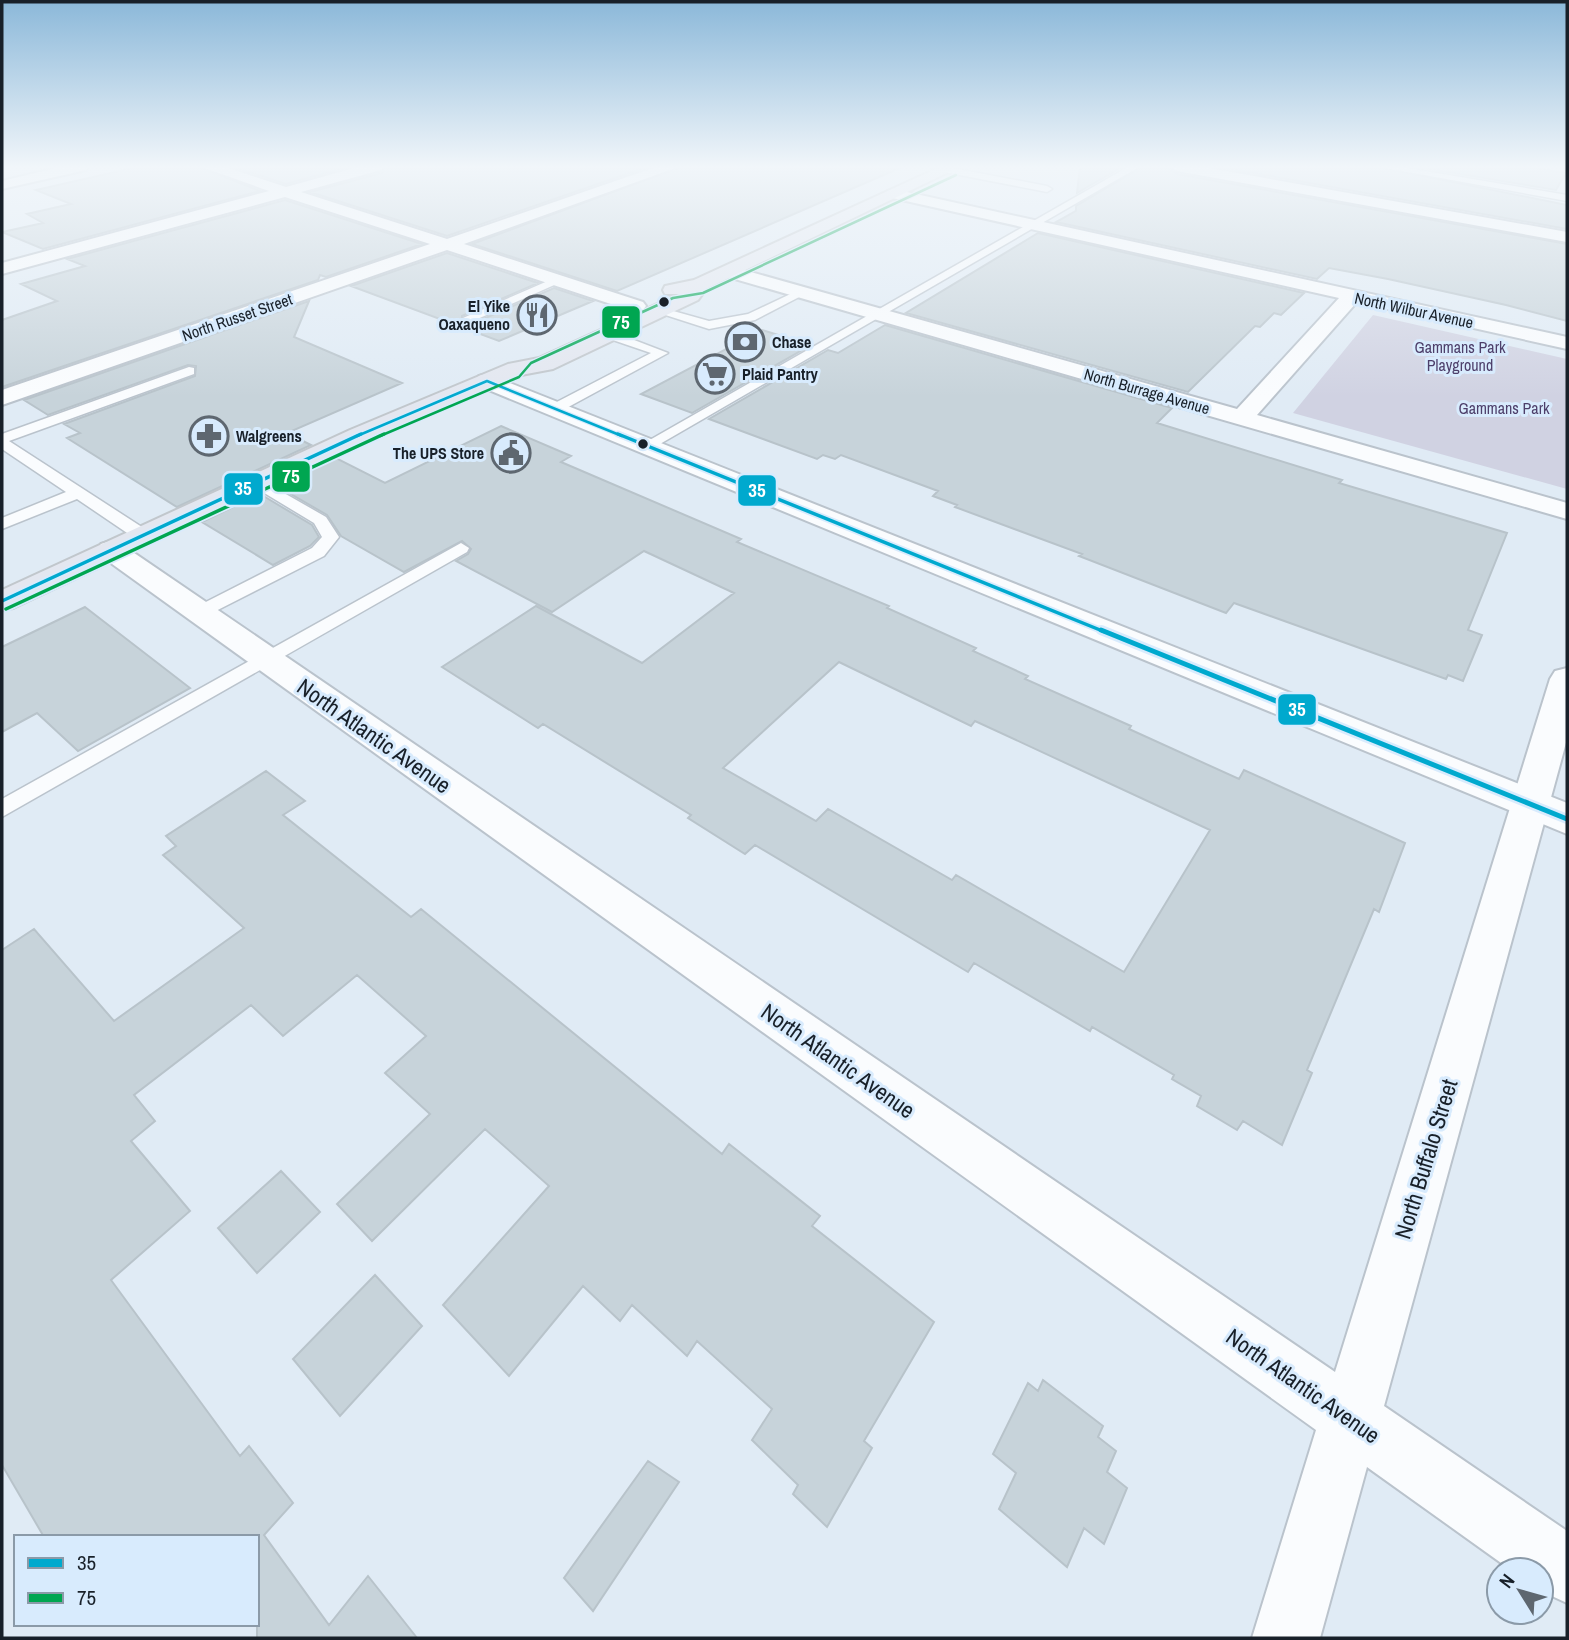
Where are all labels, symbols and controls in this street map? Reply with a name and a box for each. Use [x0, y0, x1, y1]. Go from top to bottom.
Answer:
street label: North Wilbur Avenue [1353, 287, 1475, 333]
street label: North Russet Street [179, 288, 295, 346]
restaurant icon: El Yike Oaxaqueno [516, 294, 558, 336]
place label: El Yike Oaxaqueno [439, 295, 510, 335]
unlabelled marker [657, 295, 671, 309]
line badge: 75 [601, 305, 641, 339]
text: 75 [612, 309, 630, 335]
bank icon: Chase [724, 321, 766, 363]
place label: Chase [772, 331, 811, 353]
park label: Gammans Park Playground [1414, 336, 1506, 376]
supermarket icon: Plaid Pantry [694, 353, 736, 395]
place label: Plaid Pantry [742, 363, 819, 385]
street label: North Burrage Avenue [1082, 363, 1212, 419]
park label: Gammans Park [1458, 397, 1550, 419]
pharmacy icon: Walgreens [188, 415, 230, 457]
place label: Walgreens [236, 425, 302, 447]
public building icon: The UPS Store [490, 432, 532, 474]
unlabelled marker [636, 437, 650, 451]
place label: The UPS Store [393, 442, 484, 464]
line badge: 75 [271, 460, 311, 493]
text: 75 [282, 463, 300, 489]
line badge: 35 [223, 472, 264, 506]
line badge: 35 [737, 474, 777, 507]
text: 35 [234, 475, 252, 501]
text: 35 [748, 477, 766, 503]
street label: North Atlantic Avenue [291, 671, 457, 800]
line badge: 35 [1277, 693, 1317, 726]
text: 35 [1288, 696, 1306, 722]
street label: North Atlantic Avenue [755, 996, 921, 1125]
street label: North Buffalo Street [1387, 1075, 1465, 1242]
street label: North Atlantic Avenue [1220, 1321, 1386, 1450]
legend [14, 1535, 259, 1626]
text: 35 [77, 1548, 96, 1577]
north arrow [1485, 1556, 1555, 1626]
text: N [1493, 1568, 1520, 1593]
text: 75 [77, 1583, 96, 1612]

